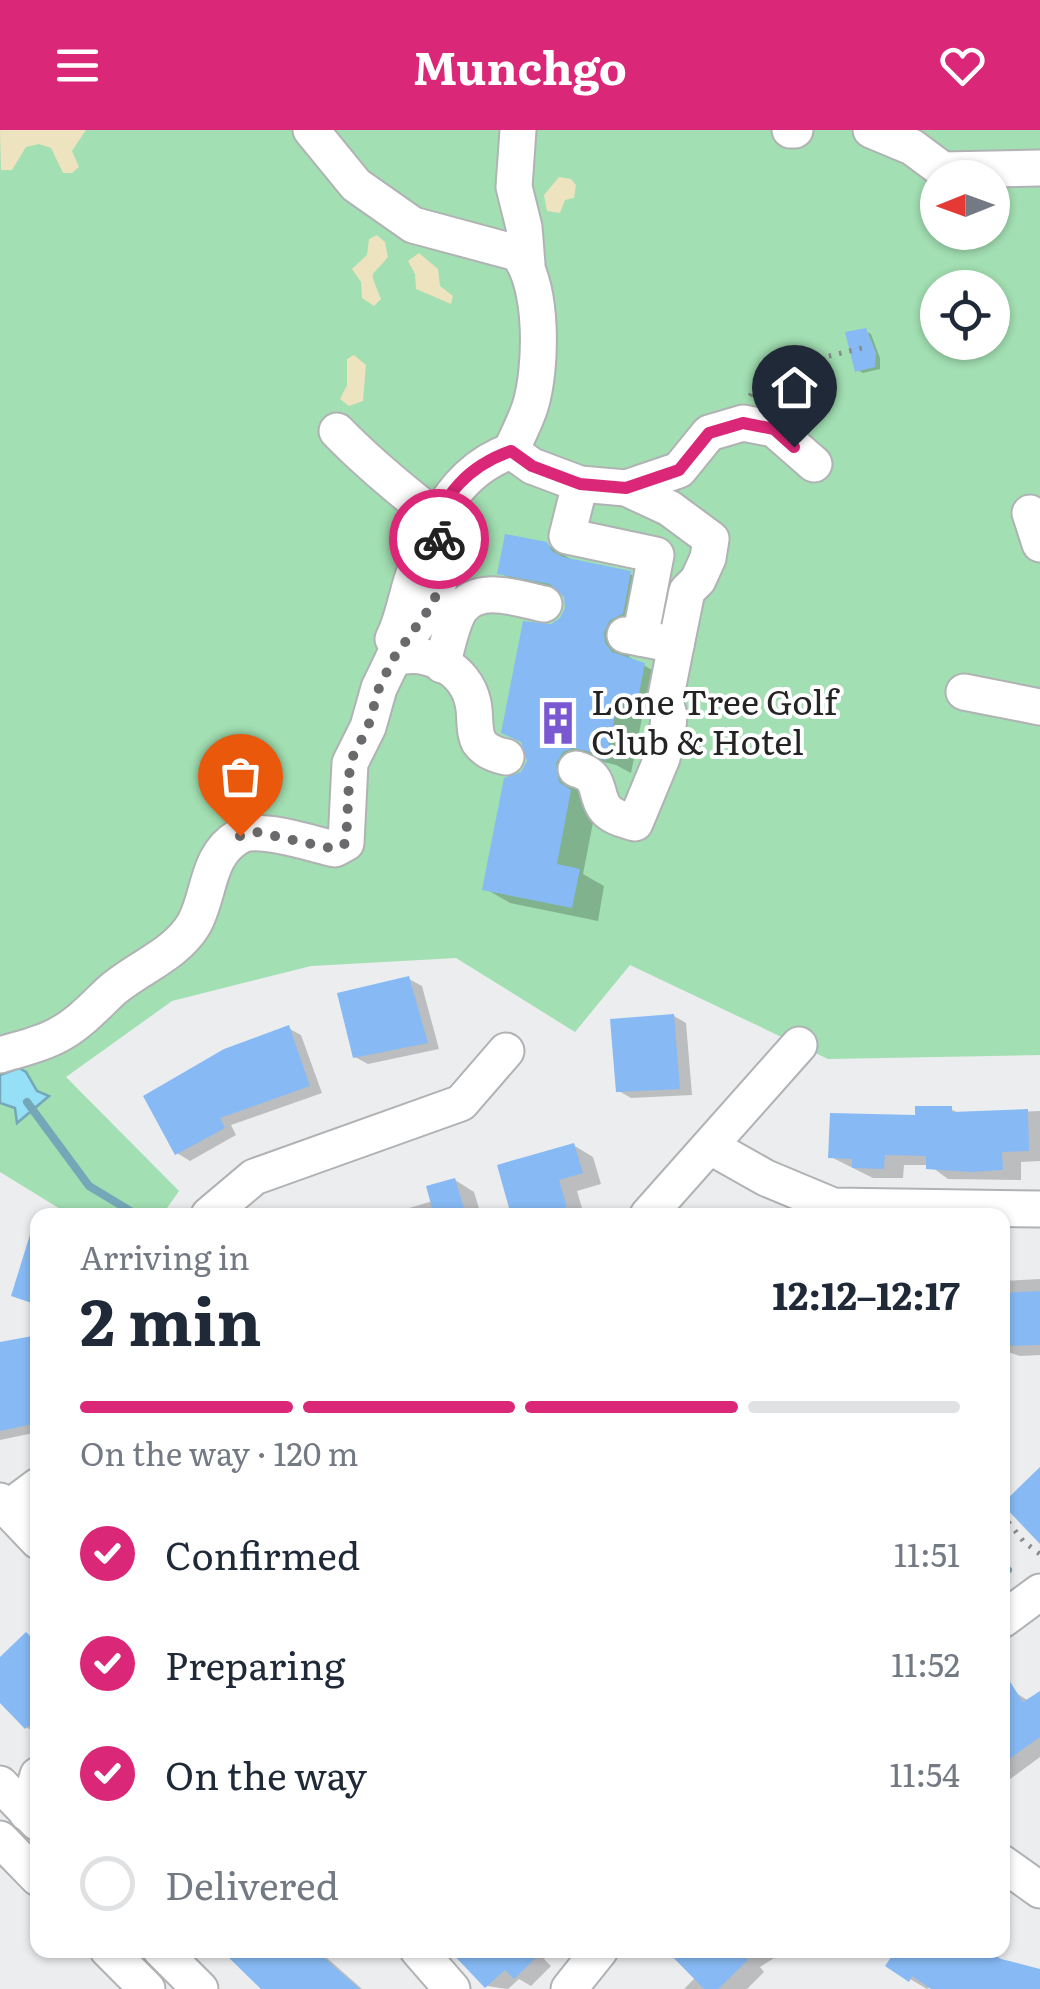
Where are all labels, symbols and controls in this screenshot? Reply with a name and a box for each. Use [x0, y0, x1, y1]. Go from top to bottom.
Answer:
text: Munchgo [413, 32, 627, 99]
icon: menu [50, 38, 105, 93]
icon: heart [935, 38, 990, 93]
north arrow [920, 160, 1010, 250]
map controls [920, 160, 1010, 360]
button: locate [920, 270, 1010, 360]
pin [752, 345, 837, 448]
icon: home [767, 360, 822, 415]
courier [389, 489, 489, 589]
icon: bike [412, 512, 467, 567]
place label: Lone Tree Golf Club & Hotel [591, 674, 840, 766]
building icon: Lone Tree Golf Club & Hotel [534, 699, 582, 747]
pin [198, 734, 283, 837]
icon: bag [213, 749, 268, 804]
text: Arriving in [80, 1232, 250, 1280]
text: 12:12–12:17 [772, 1265, 960, 1322]
text: 2 min [80, 1269, 262, 1366]
text: On the way · 120 m [80, 1428, 359, 1476]
text: Confirmed [165, 1525, 360, 1582]
icon: check [80, 1526, 135, 1581]
text: 11:51 [894, 1529, 960, 1577]
text: Preparing [165, 1635, 345, 1692]
icon: check [80, 1636, 135, 1691]
text: 11:52 [891, 1639, 960, 1687]
text: On the way [165, 1745, 367, 1802]
icon: check [80, 1746, 135, 1801]
text: 11:54 [889, 1749, 960, 1797]
text: Delivered [165, 1855, 339, 1912]

